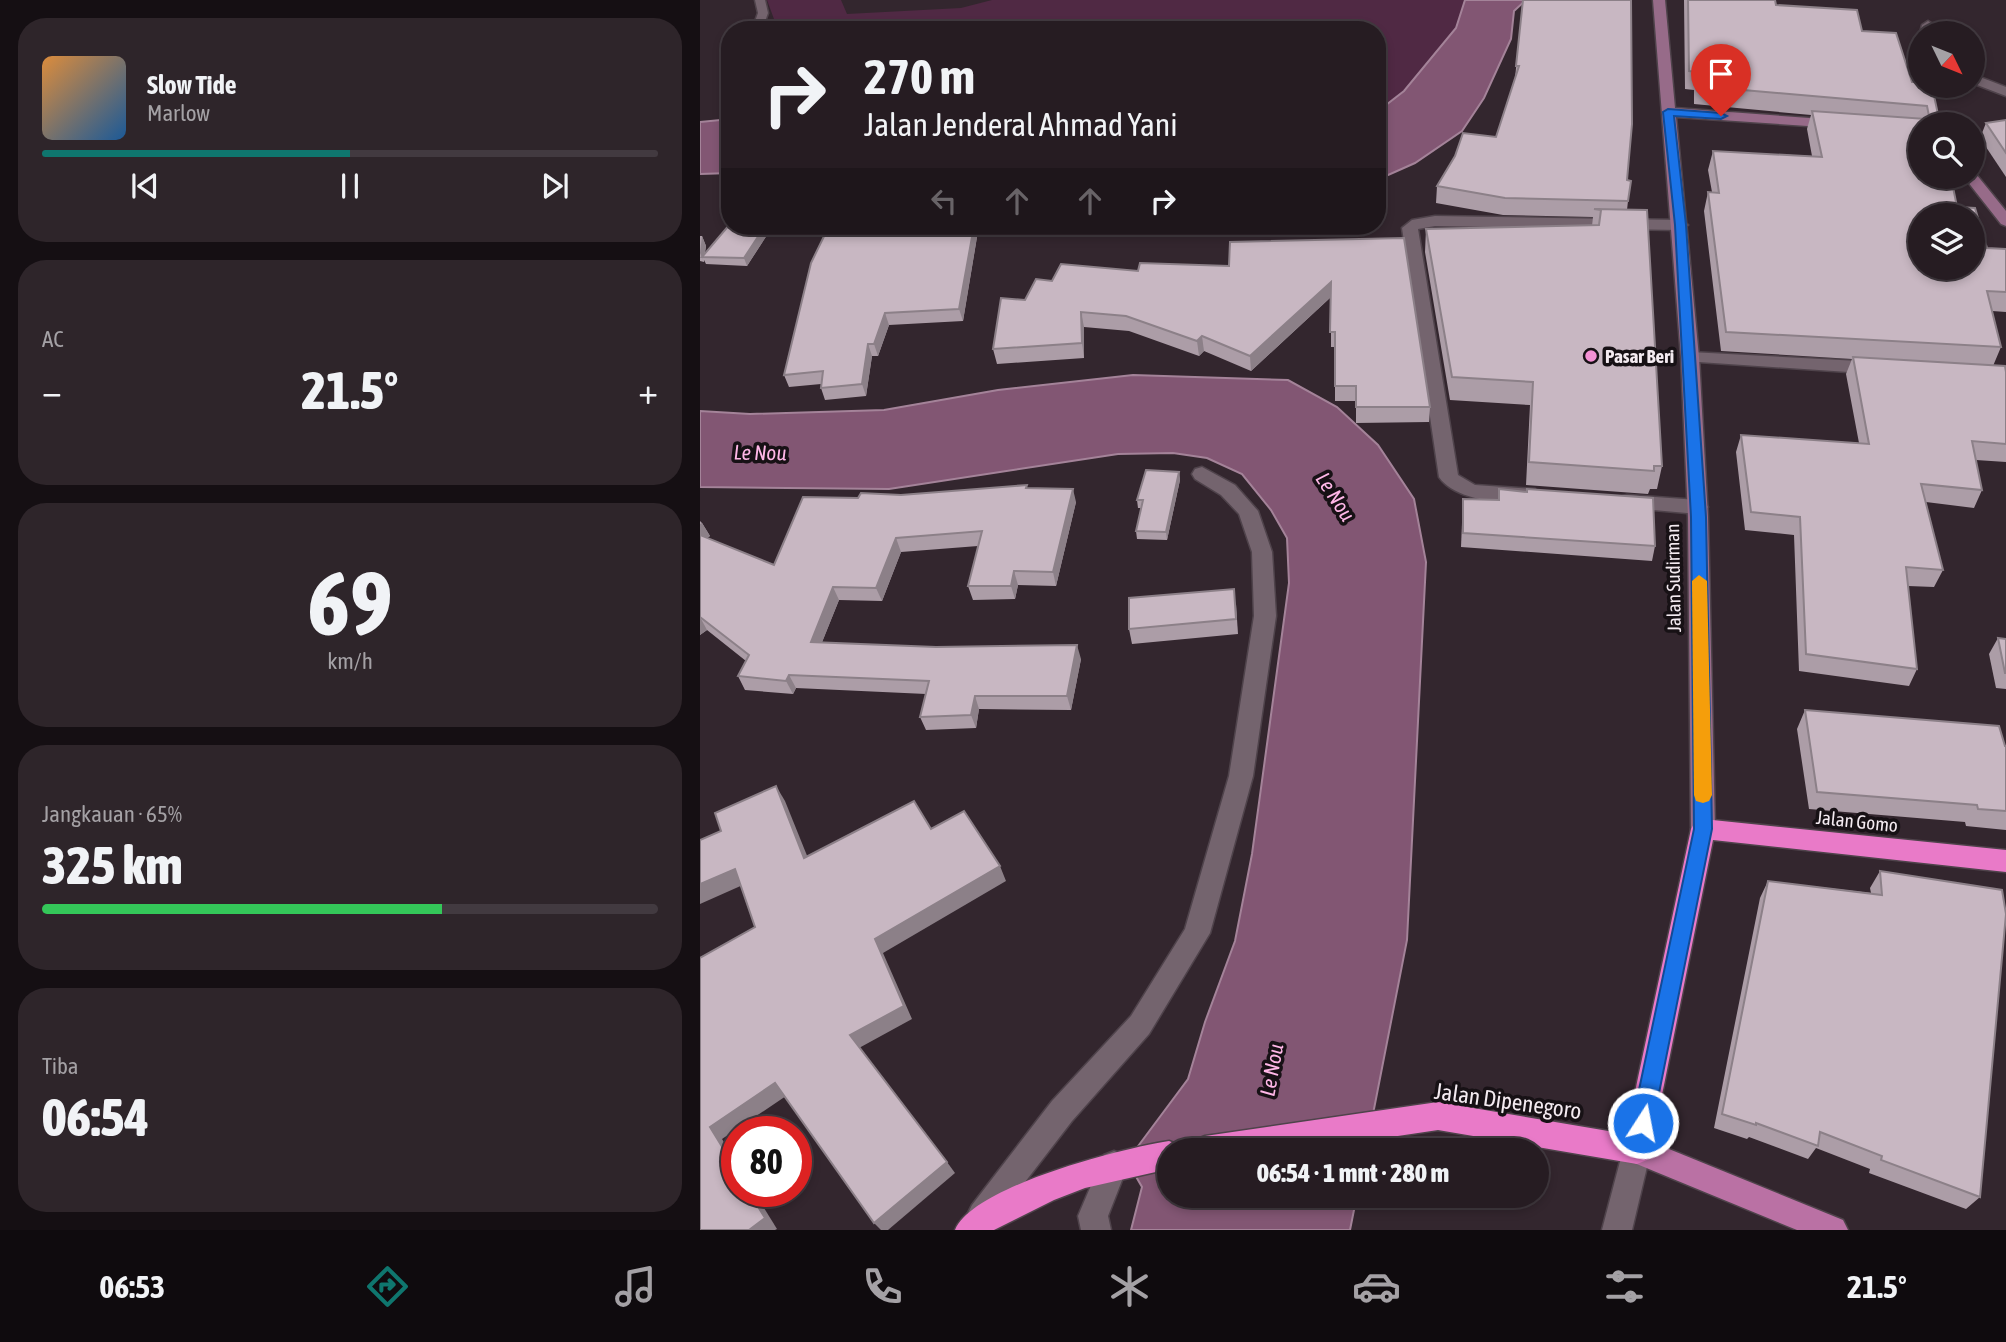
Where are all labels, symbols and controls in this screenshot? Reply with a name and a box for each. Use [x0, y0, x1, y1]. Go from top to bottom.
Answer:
north arrow [1908, 21, 1984, 98]
map controls [1908, 21, 1985, 280]
pin [1691, 44, 1751, 116]
text: 270 m [864, 48, 975, 104]
icon: right [749, 49, 840, 140]
icon: arrive [1702, 55, 1740, 93]
text: Slow Tide [147, 70, 237, 100]
text: Marlow [147, 100, 210, 126]
text: Jalan Jenderal Ahmad Yani [864, 106, 1178, 143]
button: search [1908, 112, 1985, 189]
icon: previous [126, 167, 164, 205]
icon: pause [331, 167, 369, 205]
icon: next [536, 167, 574, 205]
icon: left [925, 182, 963, 220]
icon: ahead [998, 182, 1036, 220]
icon: ahead [1071, 182, 1109, 220]
icon: right [1144, 182, 1182, 220]
button: layers [1908, 203, 1985, 280]
text: AC [42, 326, 64, 352]
place label: Pasar Beri [1605, 345, 1674, 367]
marker: Pasar Beri [1583, 348, 1599, 364]
text: 21.5° [302, 360, 398, 420]
text: − [42, 369, 62, 412]
text: + [638, 369, 658, 412]
water label: Le Nou [733, 440, 787, 464]
water label: Le Nou [1311, 468, 1360, 525]
street label: Jalan Sudirman [1661, 524, 1685, 632]
text: 69 [307, 550, 393, 654]
text: km/h [327, 648, 373, 674]
text: Jangkauan · 65% [42, 801, 182, 827]
street label: Jalan Gomo [1815, 806, 1899, 836]
text: 325 km [42, 835, 183, 895]
water label: Le Nou [1255, 1042, 1287, 1098]
text: Tiba [42, 1053, 79, 1079]
street label: Jalan Dipenegoro [1433, 1078, 1583, 1124]
position arrow [1606, 1086, 1680, 1160]
text: 06:54 [42, 1087, 149, 1147]
speed limit sign: 80 [721, 1116, 812, 1207]
text: 06:54 · 1 mnt · 280 m [1257, 1158, 1449, 1188]
icon: directions [363, 1262, 412, 1311]
icon: music [611, 1262, 660, 1311]
icon: phone [858, 1262, 907, 1311]
icon: climate [1105, 1262, 1154, 1311]
icon: car [1352, 1262, 1401, 1311]
icon: filters [1600, 1262, 1649, 1311]
text: 06:53 [99, 1268, 165, 1305]
text: 21.5° [1847, 1268, 1907, 1305]

